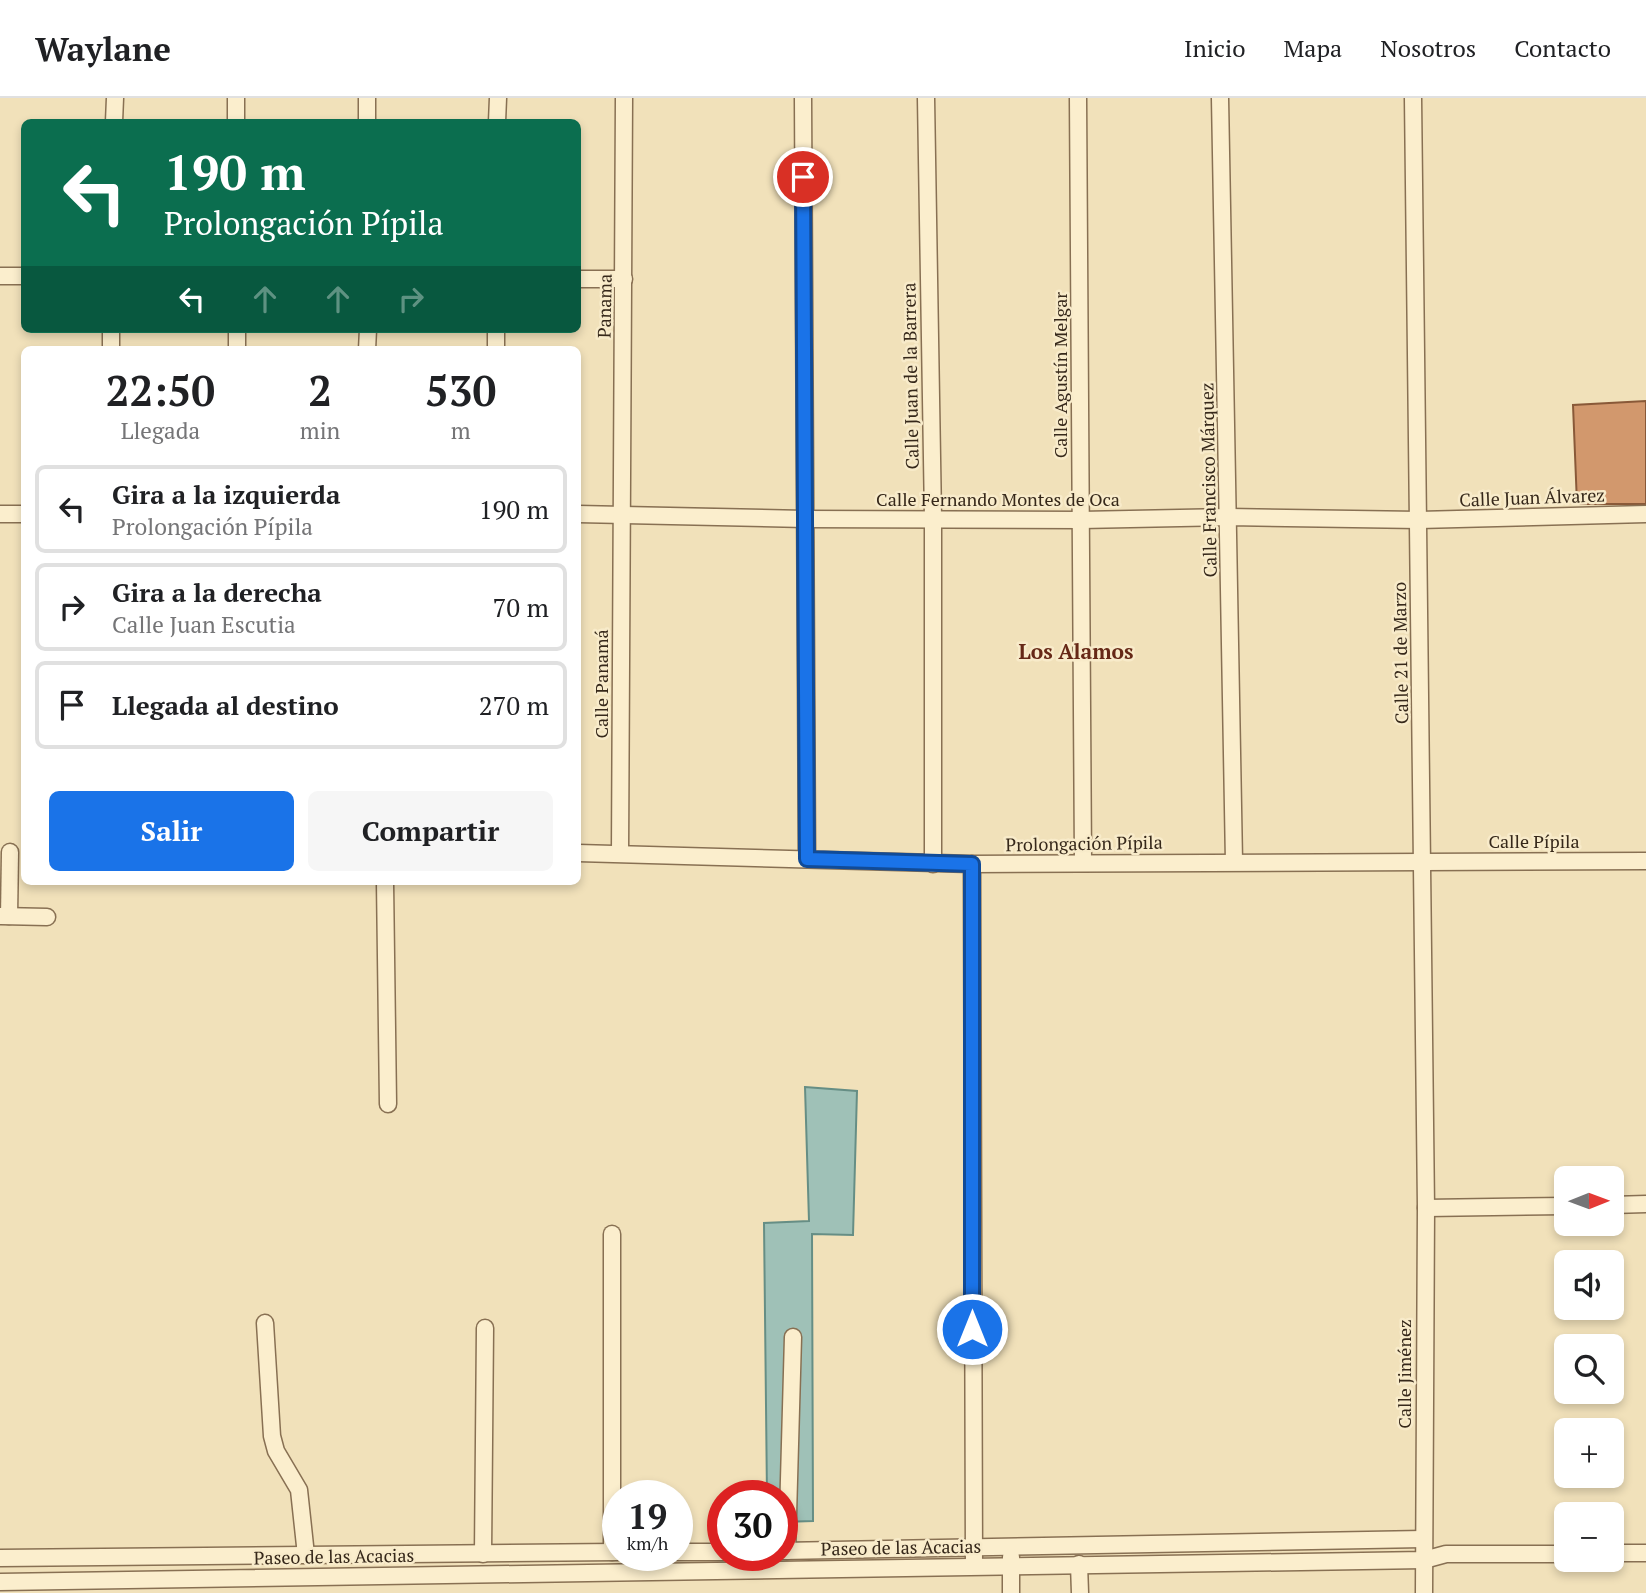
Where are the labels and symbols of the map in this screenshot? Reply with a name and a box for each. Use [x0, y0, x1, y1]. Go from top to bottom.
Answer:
pin [773, 147, 833, 207]
street label: Panama [591, 274, 617, 338]
street label: Calle Juan de la Barrera [896, 282, 924, 470]
street label: Calle Agustín Melgar [1048, 292, 1072, 458]
street label: Calle Francisco Márquez [1194, 382, 1222, 578]
street label: Calle Juan Álvarez [1459, 482, 1605, 512]
street label: Calle Fernando Montes de Oca [876, 487, 1120, 511]
street label: Calle 21 de Marzo [1387, 582, 1413, 724]
street label: Calle Panamá [589, 629, 613, 739]
district label: Los Alamos [1018, 637, 1134, 665]
street label: Calle Pípila [1488, 829, 1580, 853]
street label: Prolongación Pípila [1005, 830, 1163, 856]
north arrow [1554, 1166, 1624, 1236]
position arrow [935, 1292, 1009, 1366]
street label: Calle Jiménez [1392, 1319, 1416, 1429]
speed limit sign: 30 [707, 1480, 798, 1571]
street label: Paseo de las Acacias [821, 1534, 981, 1560]
street label: Paseo de las Acacias [254, 1543, 414, 1569]

